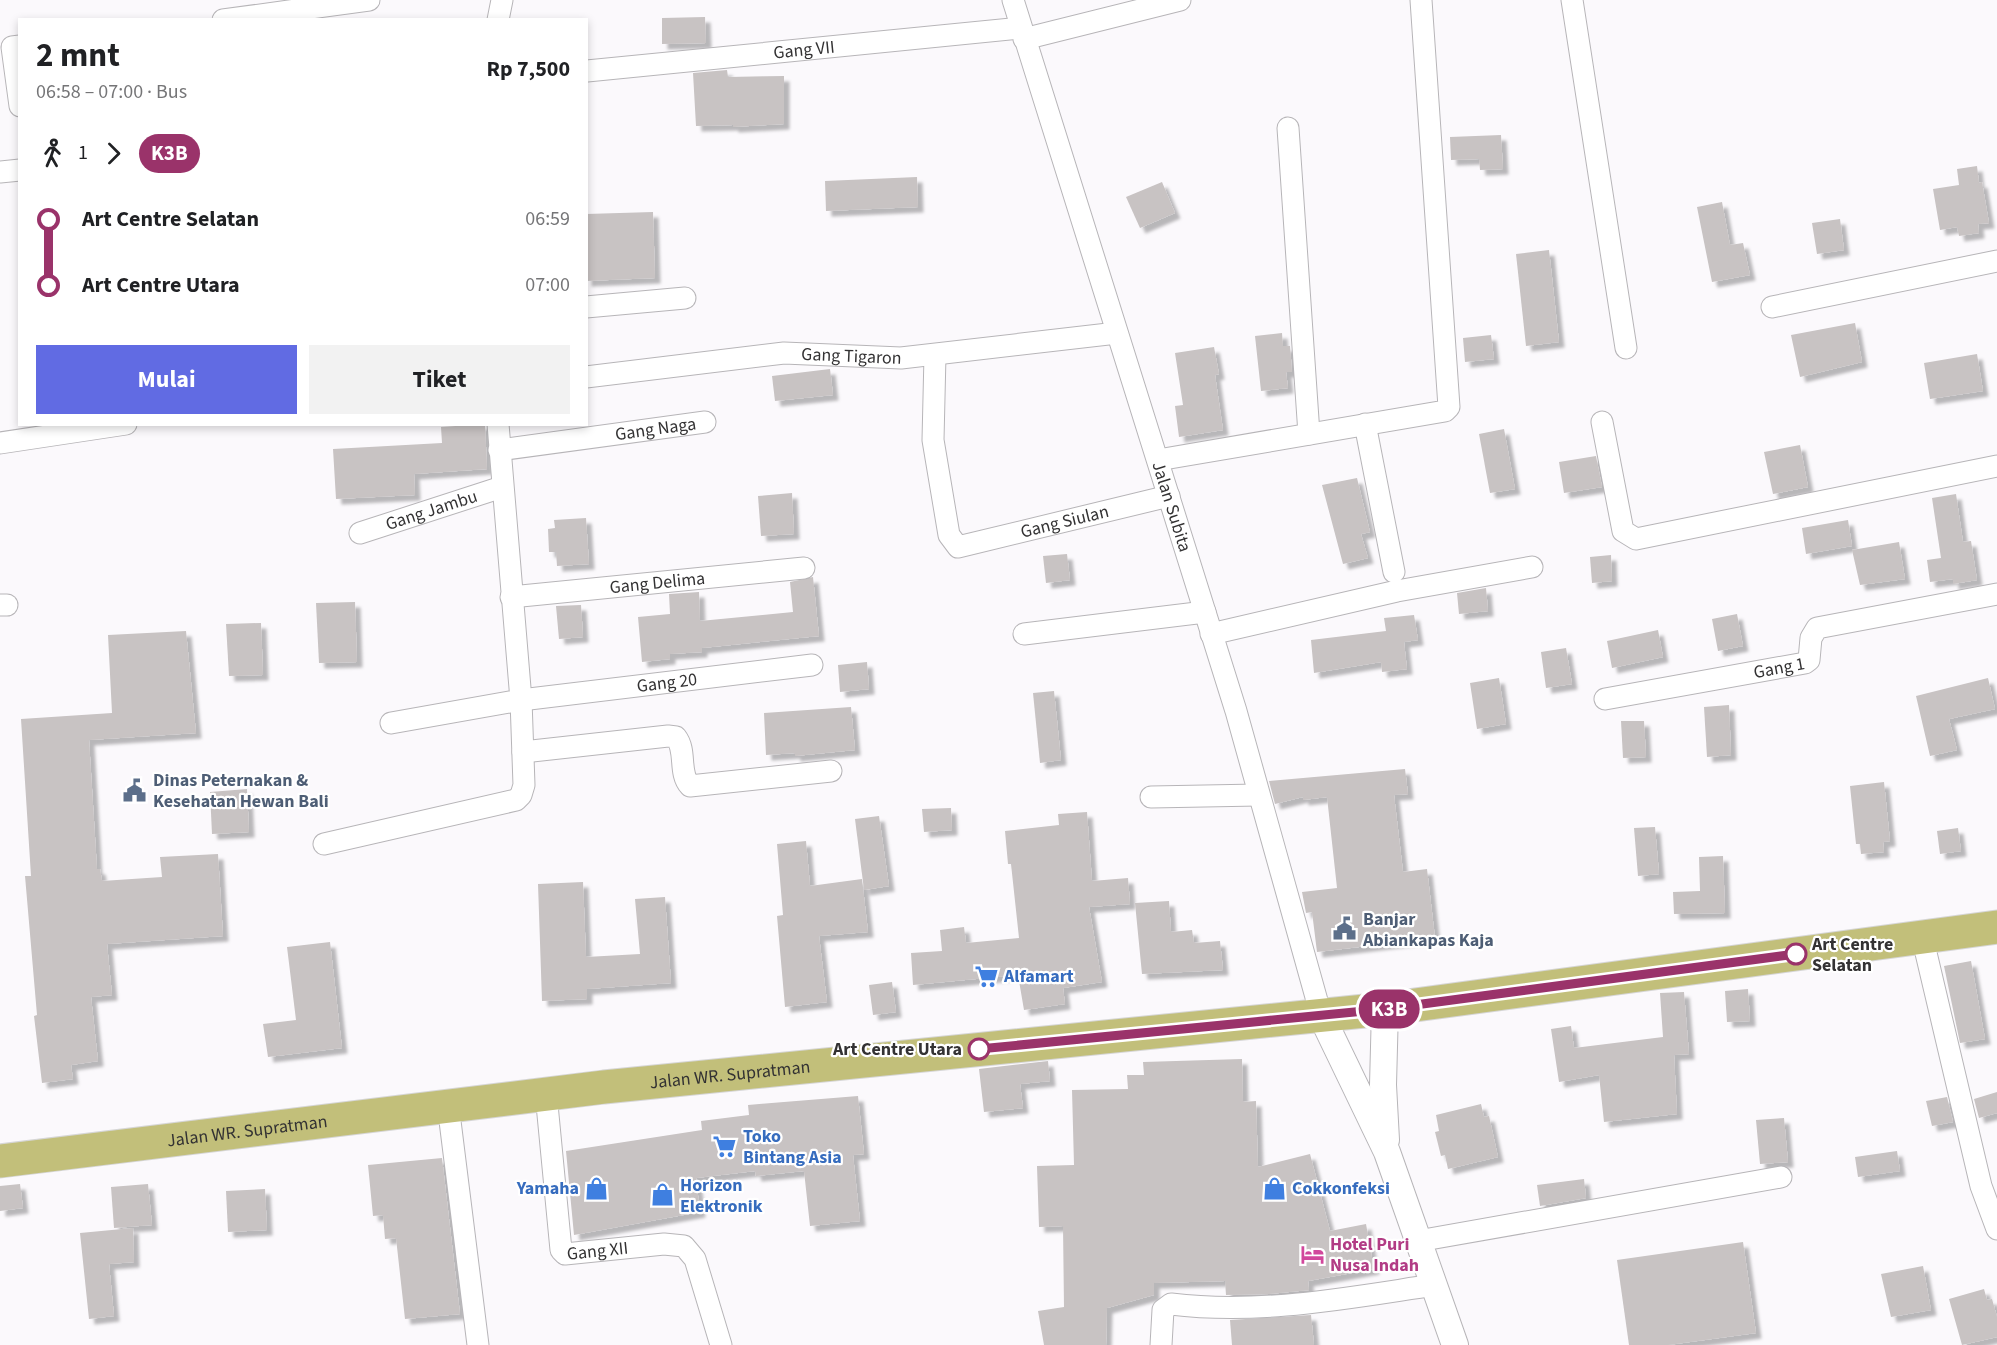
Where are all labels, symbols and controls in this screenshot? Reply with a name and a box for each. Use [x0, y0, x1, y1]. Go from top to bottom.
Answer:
text: 2 mnt [36, 32, 120, 79]
street label: Gang VII [772, 35, 836, 65]
text: Rp 7,500 [486, 53, 570, 85]
text: 06:58 – 07:00 · Bus [36, 78, 187, 106]
icon: walk [36, 137, 69, 170]
icon: forward [97, 137, 130, 170]
text: K3B [151, 138, 188, 168]
text: 1 [78, 139, 88, 167]
text: Art Centre Selatan [82, 203, 259, 235]
text: 06:59 [525, 205, 570, 233]
text: Art Centre Utara [82, 269, 240, 301]
text: 07:00 [525, 271, 570, 299]
street label: Gang Tigaron [801, 342, 902, 371]
button: Mulai [36, 345, 297, 414]
button: Tiket [309, 345, 570, 414]
street label: Gang Naga [614, 411, 698, 447]
street label: Jalan Subita [1146, 458, 1197, 555]
street label: Gang Jambu [382, 484, 481, 537]
street label: Gang Siulan [1018, 499, 1111, 544]
street label: Gang Delima [608, 566, 706, 600]
street label: Gang 1 [1752, 651, 1807, 685]
street label: Gang 20 [635, 667, 699, 699]
place label: Dinas Peternakan & Kesehatan Hewan Bali [153, 768, 329, 814]
public building icon: Dinas Peternakan & Kesehatan Hewan Bali [122, 777, 148, 803]
place label: Banjar Abiankapas Kaja [1362, 907, 1494, 953]
public building icon: Banjar Abiankapas Kaja [1332, 916, 1358, 942]
place label: Art Centre Selatan [1811, 932, 1893, 978]
marker: Art Centre Selatan [1785, 943, 1807, 965]
supermarket icon: Alfamart [973, 963, 999, 989]
place label: Alfamart [1003, 964, 1074, 989]
line badge: K3B [1354, 990, 1424, 1028]
text: K3B [1371, 994, 1407, 1024]
place label: Art Centre Utara [832, 1037, 962, 1062]
marker: Art Centre Utara [968, 1038, 990, 1060]
street label: Jalan WR. Supratman [648, 1054, 811, 1095]
street label: Jalan WR. Supratman [166, 1109, 329, 1153]
place label: Toko Bintang Asia [743, 1124, 842, 1170]
supermarket icon: Toko Bintang Asia [712, 1133, 738, 1159]
place label: Horizon Elektronik [680, 1173, 763, 1219]
shop icon: Yamaha [584, 1175, 610, 1201]
shop icon: Cokkonfeksi [1261, 1175, 1287, 1201]
place label: Yamaha [516, 1176, 579, 1201]
place label: Cokkonfeksi [1292, 1176, 1390, 1201]
shop icon: Horizon Elektronik [649, 1182, 675, 1208]
place label: Hotel Puri Nusa Indah [1330, 1232, 1419, 1278]
street label: Gang XII [566, 1236, 629, 1267]
hotel icon: Hotel Puri Nusa Indah [1299, 1241, 1325, 1267]

